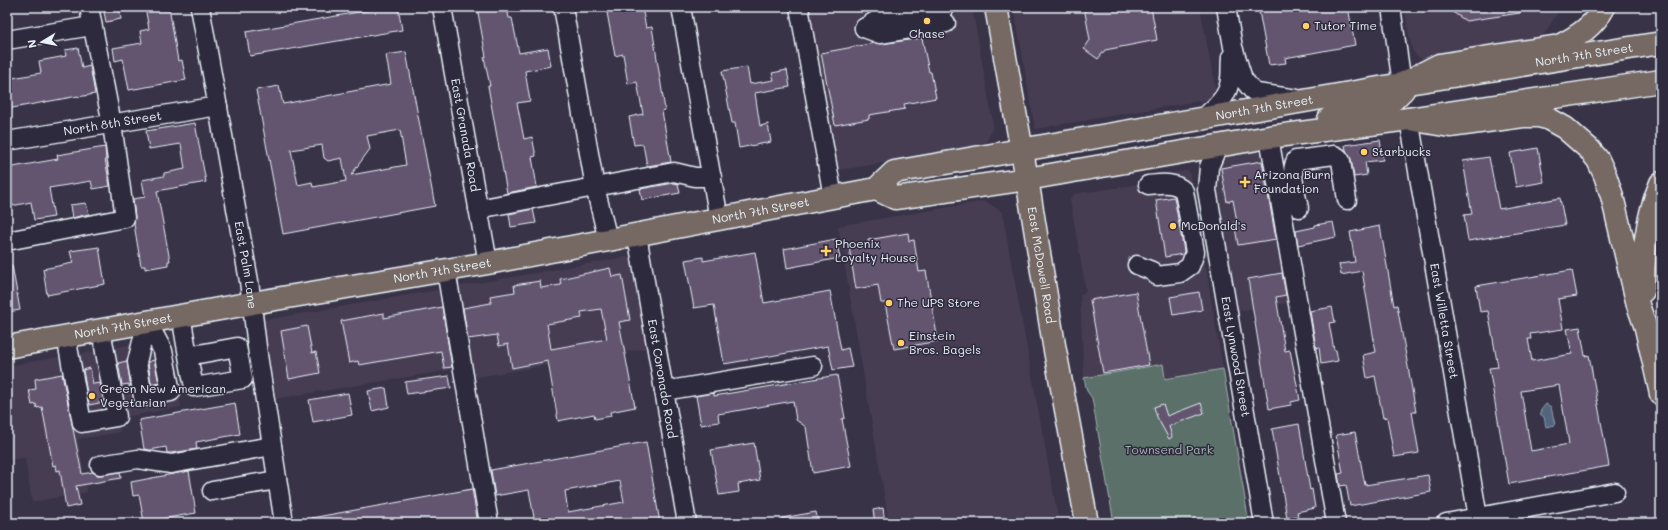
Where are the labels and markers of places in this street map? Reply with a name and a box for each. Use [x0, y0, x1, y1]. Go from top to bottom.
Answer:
marker: Chase [922, 16, 932, 26]
place label: Tutor Time [1314, 17, 1377, 33]
marker: Tutor Time [1301, 21, 1311, 31]
place label: Chase [909, 25, 945, 41]
place label: Starbucks [1372, 143, 1431, 159]
marker: Starbucks [1359, 147, 1369, 157]
place label: Arizona Burn Foundation [1254, 166, 1330, 196]
marker: Arizona Burn Foundation [1239, 176, 1251, 188]
place label: McDonald's [1181, 217, 1246, 233]
marker: McDonald's [1168, 221, 1178, 231]
place label: Phoenix Loyalty House [835, 235, 916, 265]
marker: Phoenix Loyalty House [820, 245, 832, 257]
place label: The UPS Store [897, 294, 980, 310]
marker: The UPS Store [884, 298, 894, 308]
place label: Einstein Bros. Bagels [909, 327, 981, 357]
marker: Einstein Bros. Bagels [896, 338, 906, 348]
place label: Green New American Vegetarian [100, 380, 226, 410]
marker: Green New American Vegetarian [87, 391, 97, 401]

